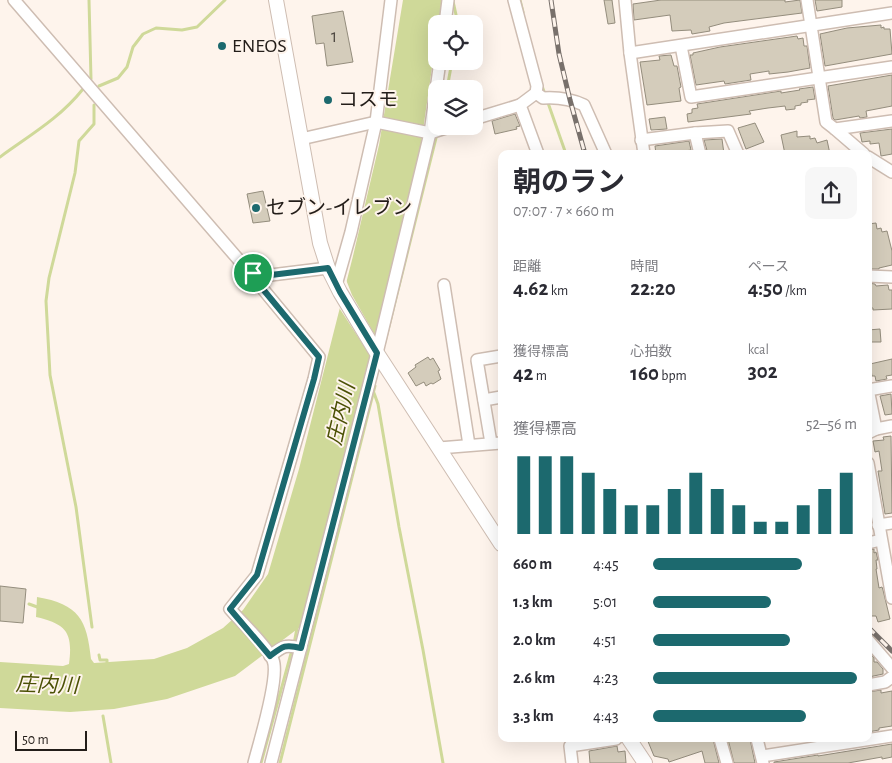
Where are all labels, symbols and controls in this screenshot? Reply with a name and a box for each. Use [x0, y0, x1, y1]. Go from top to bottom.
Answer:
map controls [428, 15, 483, 135]
button: locate [428, 15, 483, 70]
house number: 1 [331, 28, 337, 46]
place label: ENEOS [232, 36, 287, 56]
marker: ENEOS [216, 40, 228, 52]
button: layers [428, 80, 483, 135]
place label: コスモ [338, 90, 398, 110]
marker: コスモ [322, 94, 334, 106]
button: share [805, 167, 857, 219]
text: 朝のラン [513, 169, 625, 197]
place label: セブン-イレブン [266, 196, 412, 218]
marker: セブン-イレブン [250, 202, 262, 214]
text: 07:07 · 7 × 660 m [513, 203, 614, 219]
pin [232, 252, 274, 294]
icon: arrive [239, 259, 267, 287]
text: 距離 [513, 260, 541, 274]
text: 時間 [630, 260, 658, 274]
text: ペース [748, 260, 789, 274]
text: 4.62 [513, 278, 548, 299]
text: 22:20 [630, 278, 676, 299]
text: 4:50 [748, 278, 783, 299]
text: km [548, 284, 568, 298]
text: /km [783, 284, 807, 298]
text: kcal [748, 343, 769, 357]
text: 獲得標高 [513, 345, 569, 359]
text: 心拍数 [630, 345, 672, 359]
text: 302 [748, 361, 778, 382]
text: 42 [513, 363, 533, 384]
text: 160 [630, 363, 659, 384]
text: m [533, 369, 547, 383]
text: bpm [659, 369, 687, 383]
water label: 庄内川 [323, 379, 359, 447]
text: 52–56 m [806, 416, 857, 432]
text: 獲得標高 [513, 421, 577, 437]
text: 660 m [513, 556, 552, 572]
text: 4:45 [593, 556, 619, 572]
text: 1.3 km [513, 594, 553, 610]
text: 5:01 [593, 594, 617, 610]
text: 2.0 km [513, 632, 556, 648]
text: 4:51 [593, 632, 617, 648]
text: 2.6 km [513, 670, 555, 686]
text: 4:23 [593, 670, 618, 686]
water label: 庄内川 [15, 672, 81, 697]
text: 3.3 km [513, 708, 554, 724]
text: 4:43 [593, 708, 619, 724]
scale bar [15, 728, 88, 751]
text: 50 m [22, 733, 49, 747]

